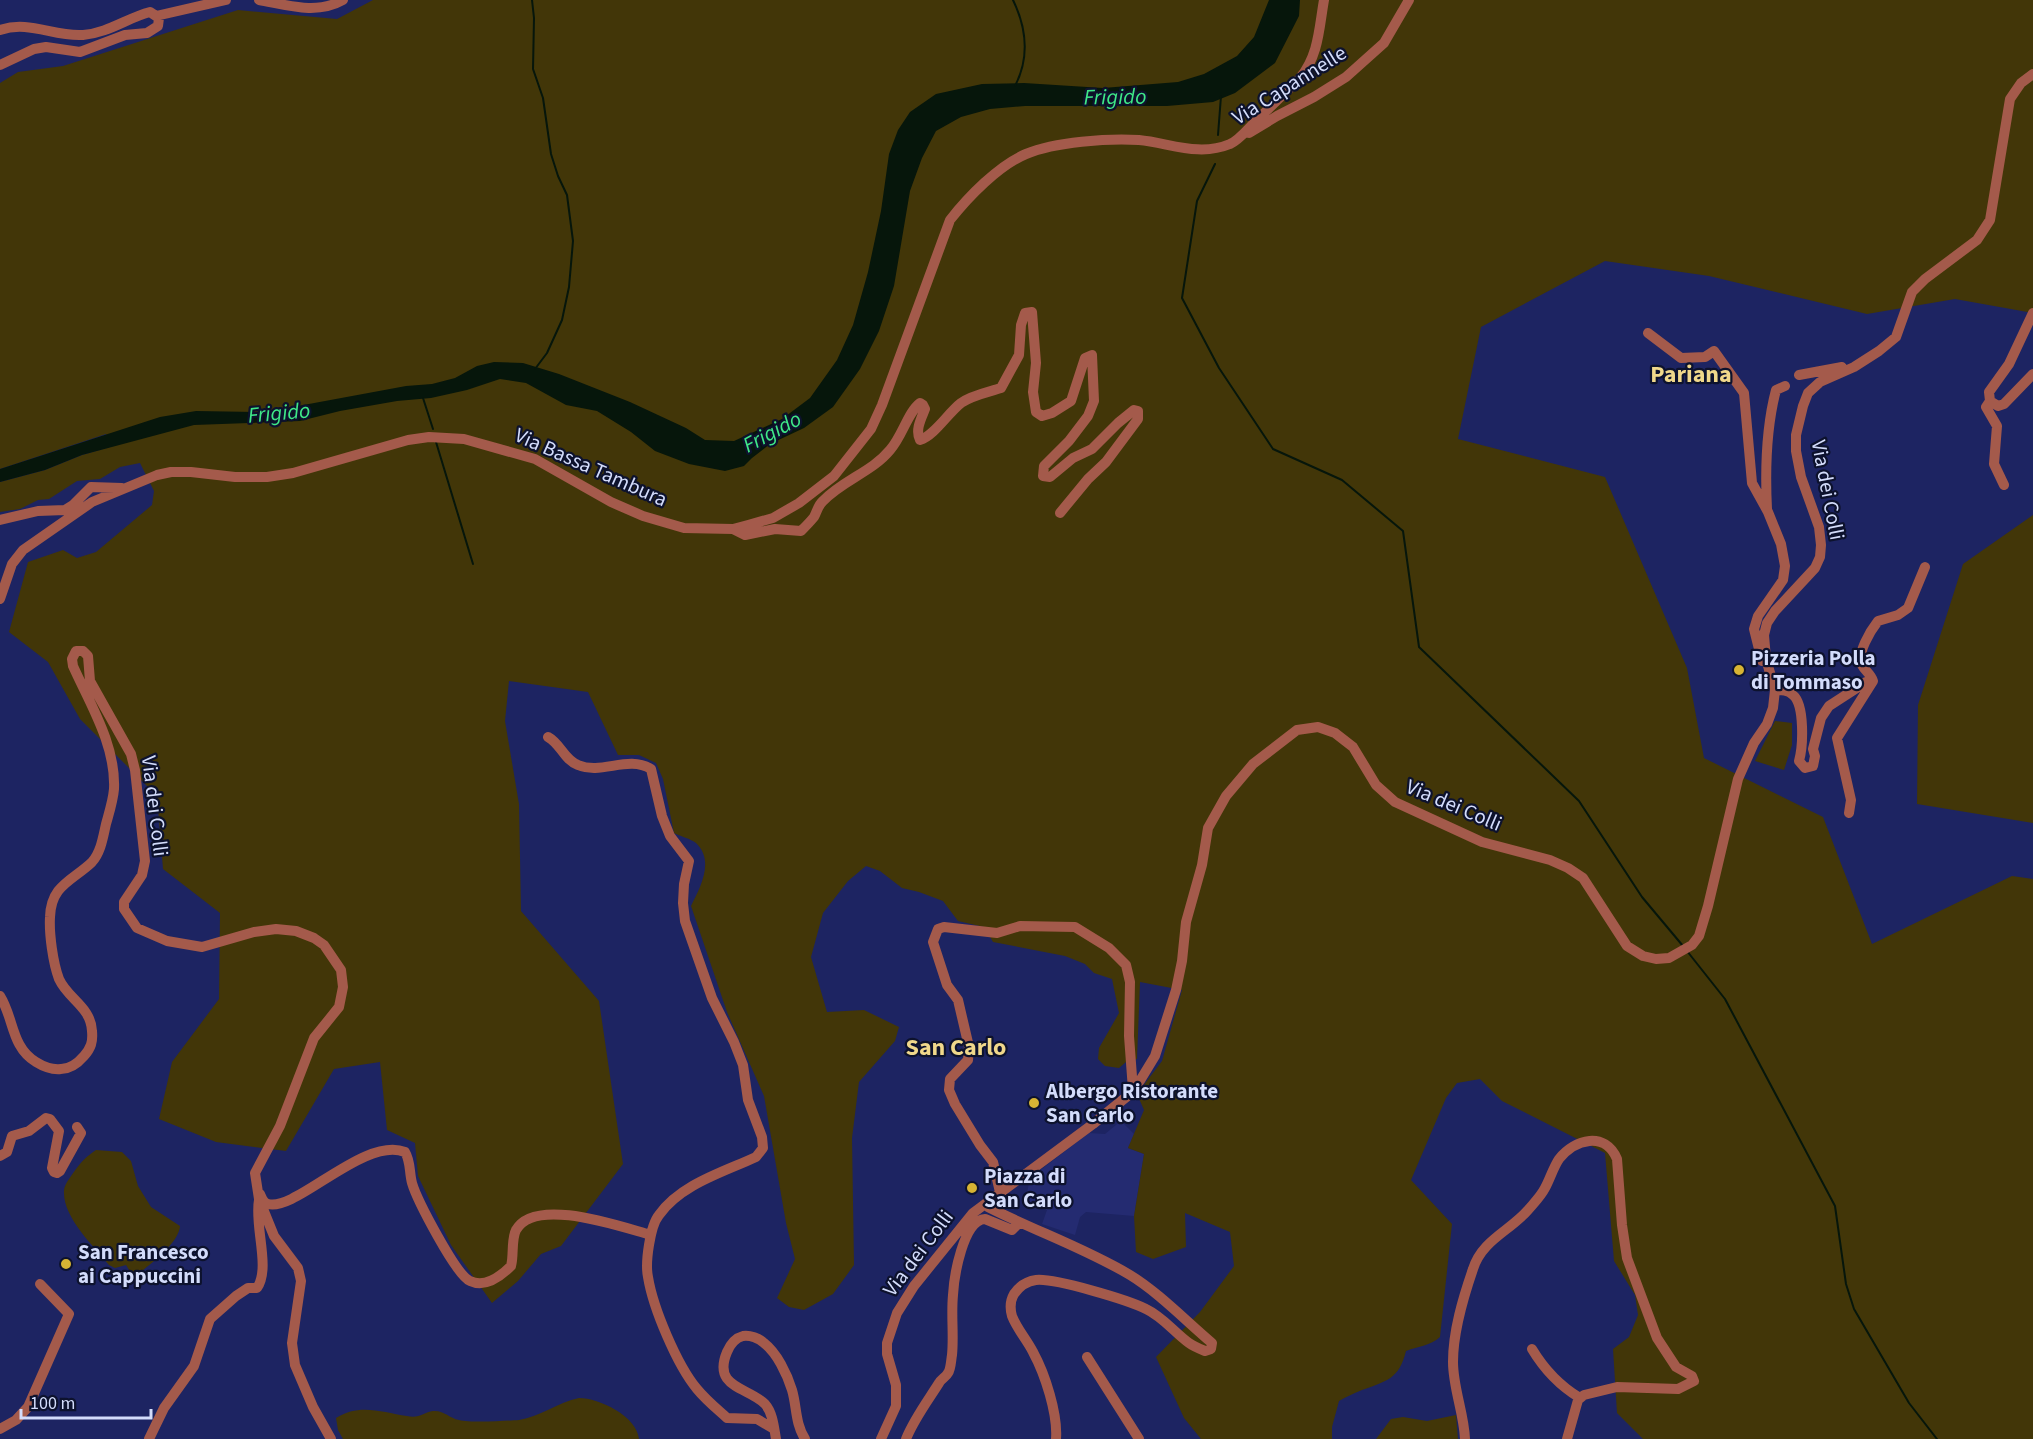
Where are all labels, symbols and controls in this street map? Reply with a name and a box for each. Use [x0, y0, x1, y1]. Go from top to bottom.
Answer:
street label: Via Capannelle [1226, 38, 1352, 132]
water label: Frigido [1083, 80, 1147, 114]
district label: Pariana [1650, 357, 1732, 392]
water label: Frigido [246, 394, 312, 432]
water label: Frigido [737, 403, 807, 461]
street label: Via Bassa Tambura [510, 420, 672, 514]
street label: Via dei Colli [1804, 437, 1852, 543]
place label: Pizzeria Polla di Tommaso [1751, 643, 1876, 697]
marker: Pizzeria Polla di Tommaso [1732, 663, 1746, 677]
street label: Via dei Colli [134, 754, 176, 858]
street label: Via dei Colli [1401, 771, 1507, 839]
district label: San Carlo [906, 1030, 1006, 1065]
place label: Albergo Ristorante San Carlo [1045, 1076, 1218, 1130]
marker: Albergo Ristorante San Carlo [1027, 1096, 1041, 1110]
place label: Piazza di San Carlo [984, 1161, 1072, 1215]
marker: Piazza di San Carlo [965, 1181, 979, 1195]
street label: Via dei Colli [875, 1203, 961, 1303]
place label: San Francesco ai Cappuccini [78, 1237, 209, 1291]
marker: San Francesco ai Cappuccini [59, 1257, 73, 1271]
scale bar [21, 1382, 152, 1420]
text: 100 m [30, 1391, 75, 1416]

